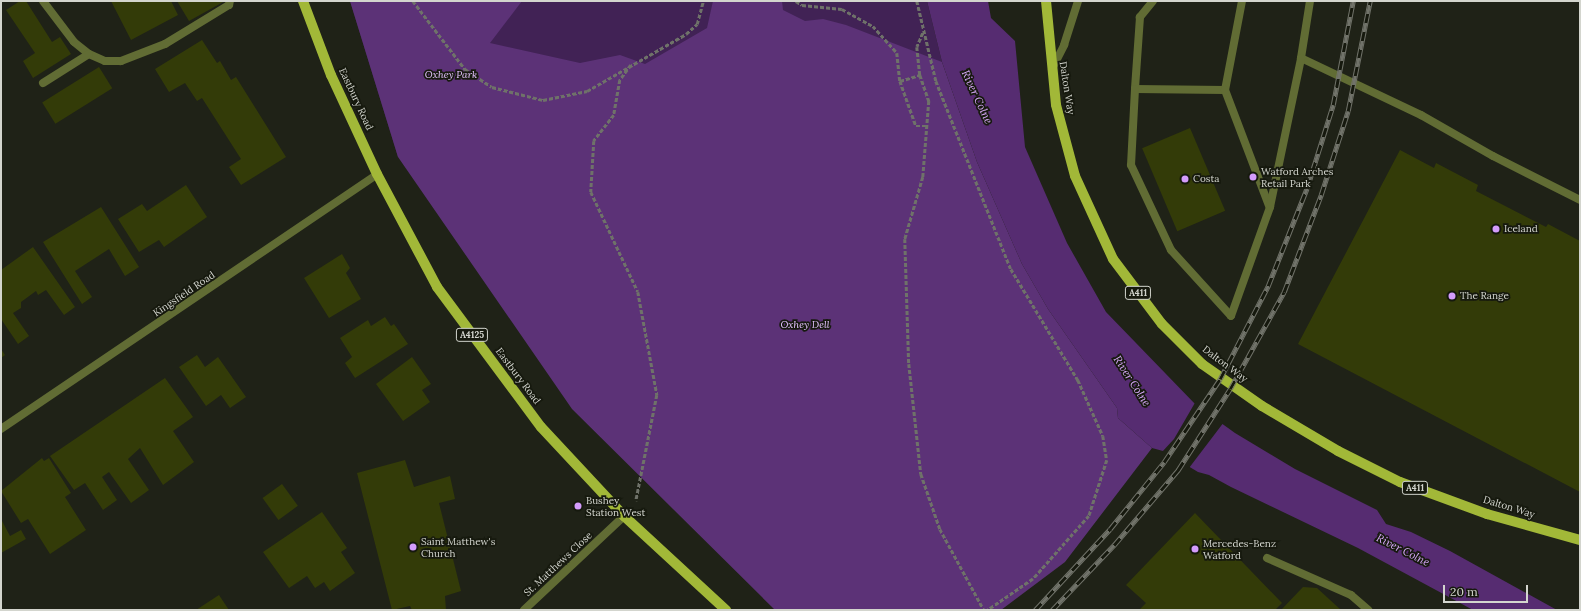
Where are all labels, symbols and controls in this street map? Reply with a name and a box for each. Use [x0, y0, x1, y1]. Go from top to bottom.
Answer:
street label: Dalton Way [1057, 61, 1077, 115]
street label: Eastbury Road [336, 66, 376, 132]
water label: River Colne [959, 68, 995, 126]
park label: Oxhey Park [425, 69, 477, 81]
place label: Watford Arches Retail Park [1261, 165, 1333, 188]
marker: Watford Arches Retail Park [1248, 172, 1258, 182]
place label: Costa [1193, 173, 1219, 185]
marker: Costa [1180, 174, 1190, 184]
place label: Iceland [1504, 223, 1538, 235]
marker: Iceland [1491, 224, 1501, 234]
street label: Kingsfield Road [151, 269, 217, 319]
road number: A411 [1124, 286, 1152, 300]
place label: The Range [1460, 290, 1509, 302]
marker: The Range [1447, 291, 1457, 301]
park label: Oxhey Dell [780, 319, 830, 331]
road number: A4125 [455, 328, 489, 342]
street label: Dalton Way [1200, 343, 1250, 385]
street label: Eastbury Road [493, 346, 543, 406]
water label: River Colne [1111, 353, 1153, 409]
road number: A411 [1401, 481, 1429, 495]
street label: Dalton Way [1482, 493, 1536, 521]
place label: Bushey Station West [586, 494, 645, 518]
marker: Bushey Station West [573, 501, 583, 511]
street label: St. Matthews Close [521, 529, 595, 599]
water label: River Colne [1374, 531, 1432, 569]
place label: Saint Matthew's Church [421, 535, 495, 558]
place label: Mercedes-Benz Watford [1203, 537, 1276, 560]
marker: Saint Matthew's Church [408, 542, 418, 552]
marker: Mercedes-Benz Watford [1190, 544, 1200, 554]
scale bar [1445, 577, 1530, 603]
text: 20 m [1450, 584, 1478, 599]

